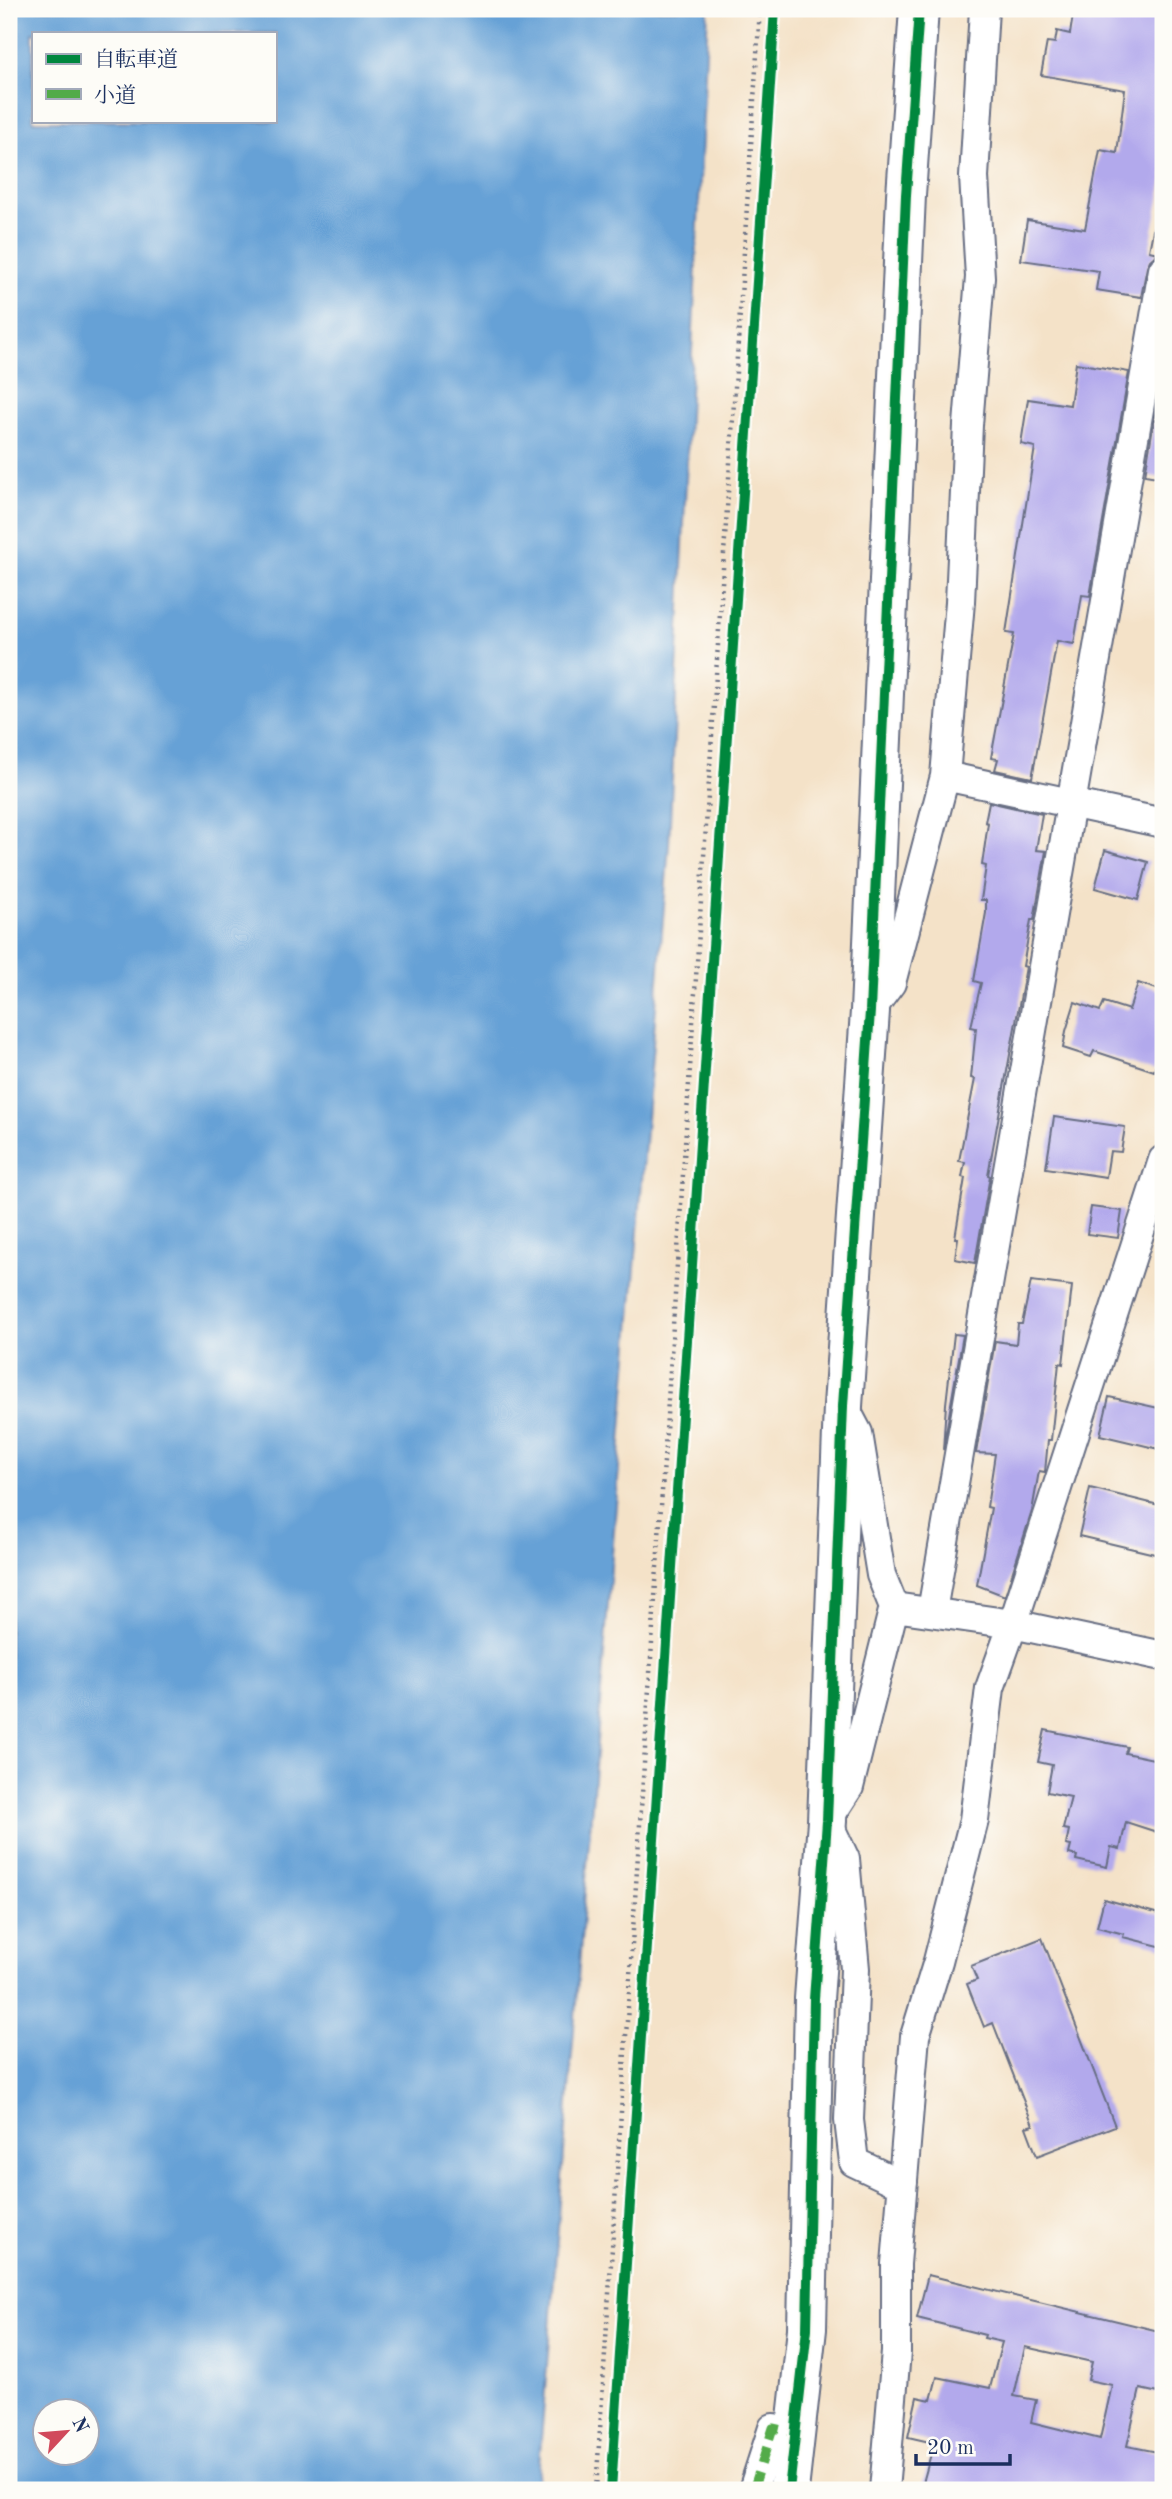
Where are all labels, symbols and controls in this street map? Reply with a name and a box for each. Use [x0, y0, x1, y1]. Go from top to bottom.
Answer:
legend [32, 32, 276, 122]
text: 自転車道 [94, 48, 178, 71]
text: 小道 [94, 84, 136, 107]
north arrow [32, 2398, 102, 2468]
text: N [67, 2415, 91, 2437]
scale bar [916, 2422, 1011, 2466]
text: 20 m [927, 2438, 974, 2459]

